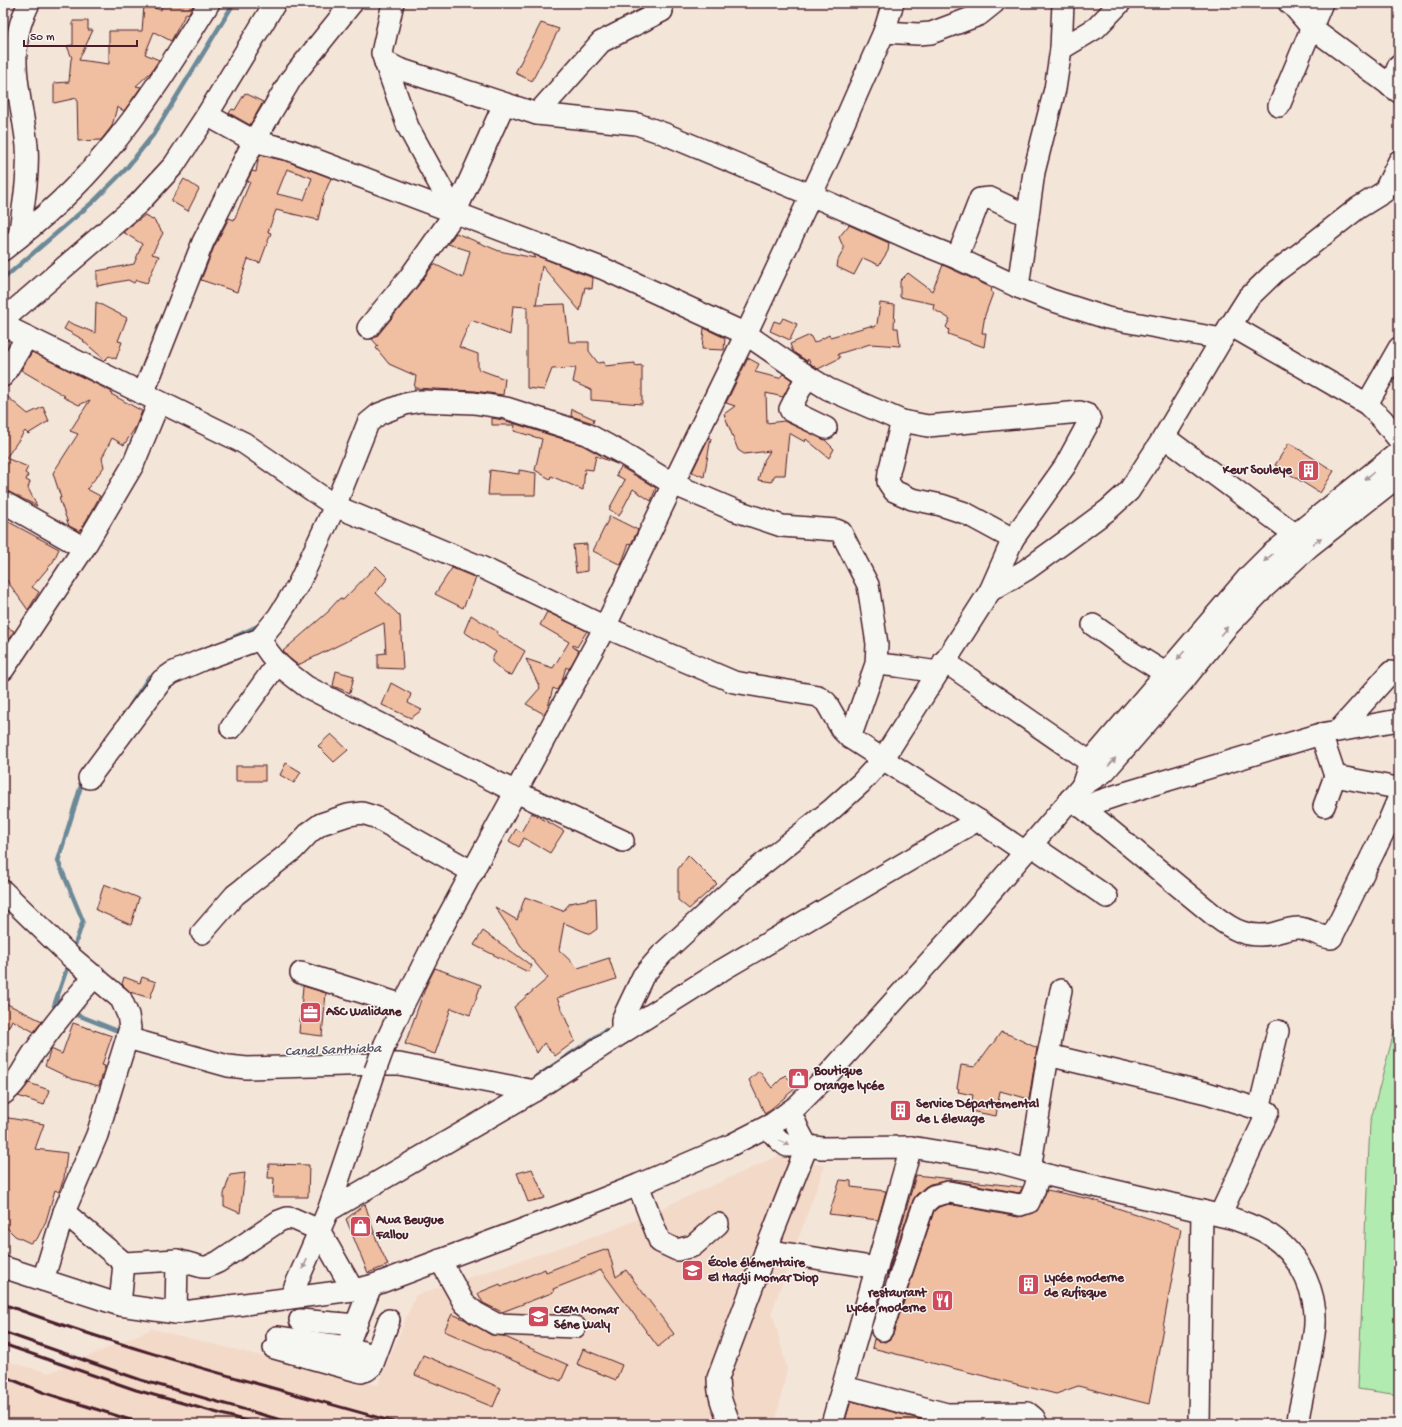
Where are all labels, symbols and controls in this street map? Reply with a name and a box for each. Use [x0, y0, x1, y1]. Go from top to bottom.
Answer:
scale bar [24, 22, 137, 48]
text: 50 m [30, 31, 55, 45]
building icon: Keur Souleye [1295, 457, 1321, 483]
place label: Keur Souleye [1222, 463, 1293, 478]
one-way arrow [1363, 472, 1374, 481]
one-way arrow [1312, 537, 1323, 545]
one-way arrow [1263, 553, 1272, 562]
one-way arrow [1219, 626, 1228, 636]
one-way arrow [1177, 650, 1186, 660]
one-way arrow [1108, 757, 1117, 767]
office icon: ASC Walidane [297, 999, 323, 1025]
place label: ASC Walidane [325, 1005, 403, 1020]
water label: Canal Santhiaba [285, 1041, 383, 1061]
place label: Boutique Orange lycée [813, 1064, 885, 1094]
shop icon: Boutique Orange lycée [786, 1065, 812, 1091]
place label: Service Départemental de L élevage [916, 1097, 1039, 1127]
building icon: Service Départemental de L élevage [888, 1098, 914, 1124]
one-way arrow [778, 1140, 790, 1146]
place label: Awa Beugue Fallou [375, 1213, 445, 1243]
shop icon: Awa Beugue Fallou [348, 1214, 374, 1240]
place label: École élémentaire El Hadji Momar Diop [708, 1255, 819, 1287]
school or university icon: École élémentaire El Hadji Momar Diop [680, 1257, 706, 1283]
one-way arrow [301, 1259, 307, 1271]
place label: Lycée moderne de Rufisque [1044, 1271, 1125, 1301]
building icon: Lycée moderne de Rufisque [1015, 1272, 1041, 1298]
place label: restaurant Lycée moderne [846, 1286, 928, 1316]
restaurant icon: restaurant Lycée moderne [929, 1287, 955, 1313]
place label: CEM Momar Séne Waly [553, 1303, 619, 1333]
school or university icon: CEM Momar Séne Waly [525, 1304, 551, 1330]

